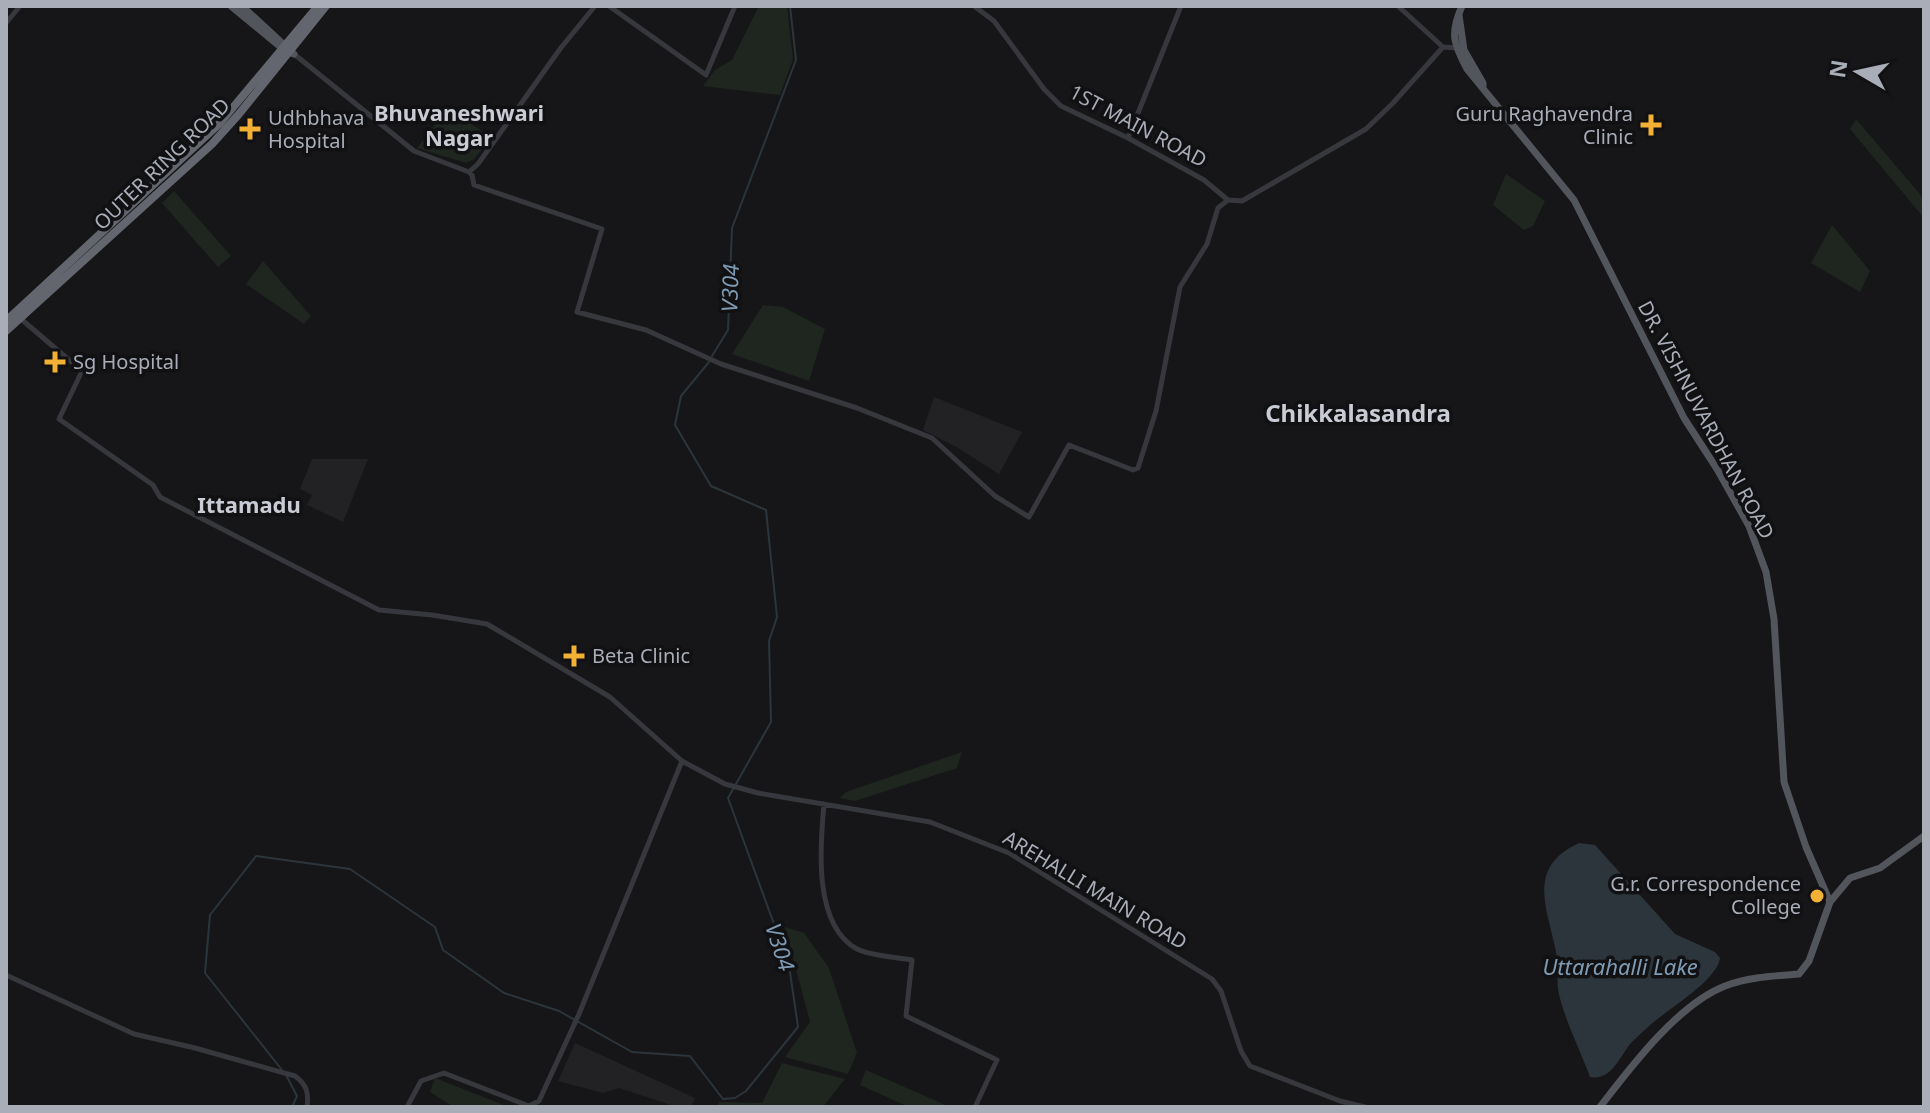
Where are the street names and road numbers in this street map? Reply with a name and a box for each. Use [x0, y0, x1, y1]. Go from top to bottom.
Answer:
street label: 1ST MAIN ROAD [1065, 78, 1212, 173]
street label: OUTER RING ROAD [88, 92, 236, 236]
street label: DR. VISHNUVARDHAN ROAD [1632, 296, 1781, 544]
street label: AREHALLI MAIN ROAD [998, 824, 1192, 955]

